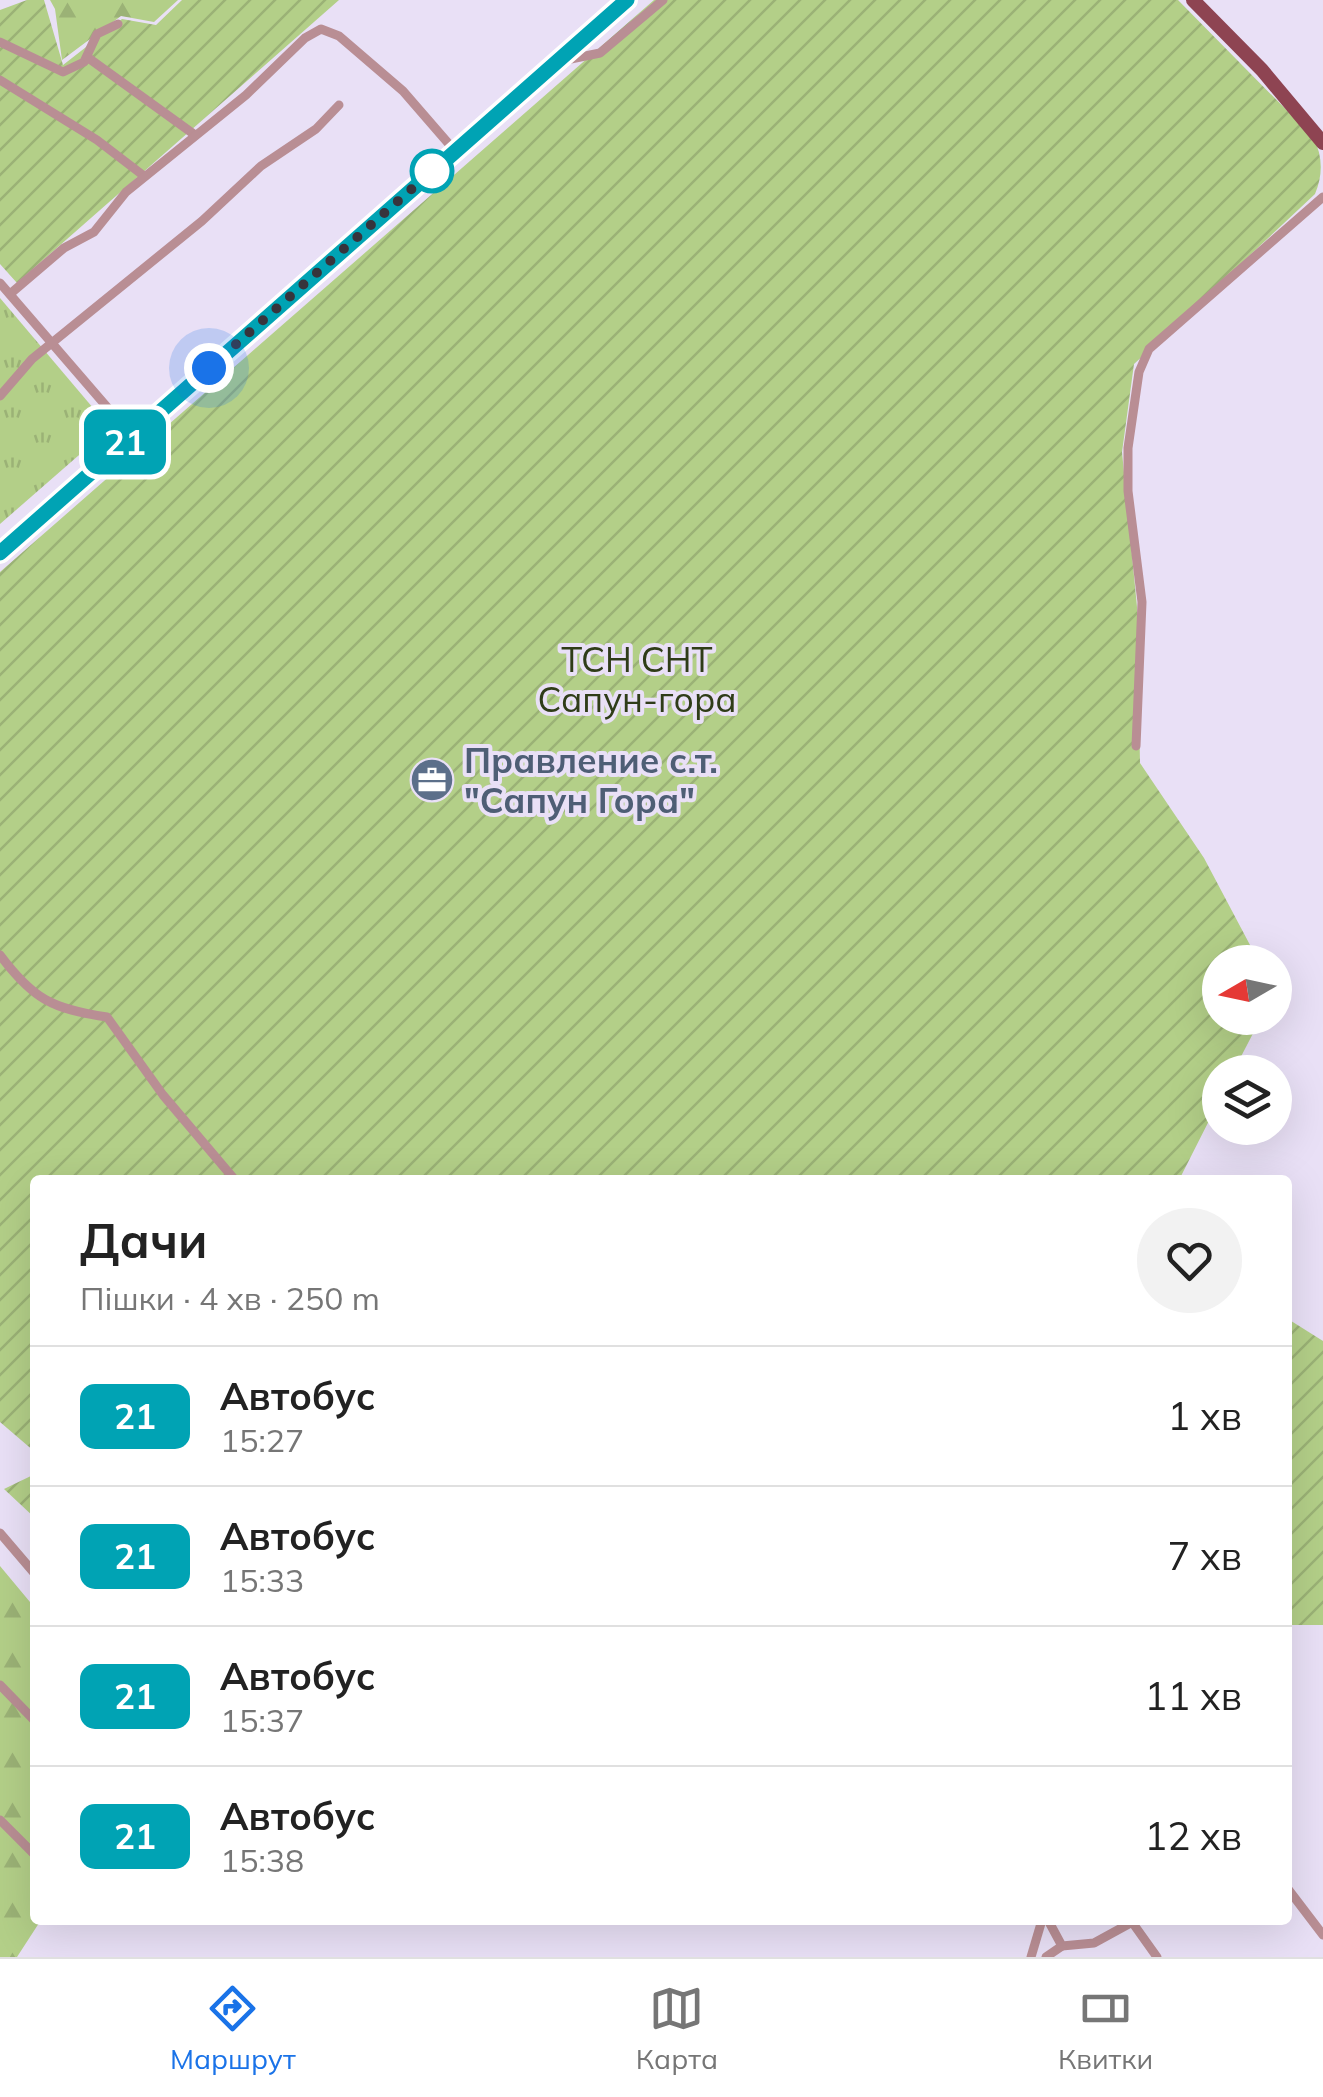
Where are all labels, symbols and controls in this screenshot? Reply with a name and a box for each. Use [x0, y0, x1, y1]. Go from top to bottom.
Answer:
unlabelled marker [411, 150, 453, 192]
your location [184, 343, 234, 393]
line badge: 21 [80, 410, 170, 474]
text: 21 [104, 420, 146, 464]
park label: ТСН СНТ Сапун-гора [537, 637, 737, 721]
place label: Правление с.т. "Сапун Гора" [464, 738, 718, 822]
office icon: Правление с.т. "Сапун Гора" [409, 757, 455, 803]
north arrow [1202, 945, 1292, 1035]
map controls [1202, 945, 1292, 1145]
button: layers [1202, 1055, 1292, 1145]
button: heart [1137, 1208, 1242, 1313]
text: Дачи [80, 1210, 207, 1270]
text: Пішки · 4 хв · 250 m [80, 1278, 380, 1318]
text: Автобус [220, 1372, 375, 1420]
text: 1 хв [1167, 1392, 1242, 1440]
text: 21 [114, 1394, 156, 1438]
text: 15:27 [220, 1420, 304, 1460]
text: Автобус [220, 1512, 375, 1560]
text: 7 хв [1167, 1532, 1242, 1580]
text: 21 [114, 1534, 156, 1578]
text: 15:33 [220, 1560, 304, 1600]
text: Автобус [220, 1652, 375, 1700]
text: 11 хв [1145, 1672, 1242, 1720]
text: 21 [114, 1674, 156, 1718]
text: 15:37 [220, 1700, 304, 1740]
text: Автобус [220, 1792, 375, 1840]
text: 12 хв [1145, 1812, 1242, 1860]
text: 21 [114, 1814, 156, 1858]
text: 15:38 [220, 1840, 304, 1880]
tab: Маршрут [170, 1981, 296, 2076]
tab: Карта [636, 1981, 718, 2076]
tab: Квитки [1058, 1981, 1153, 2076]

